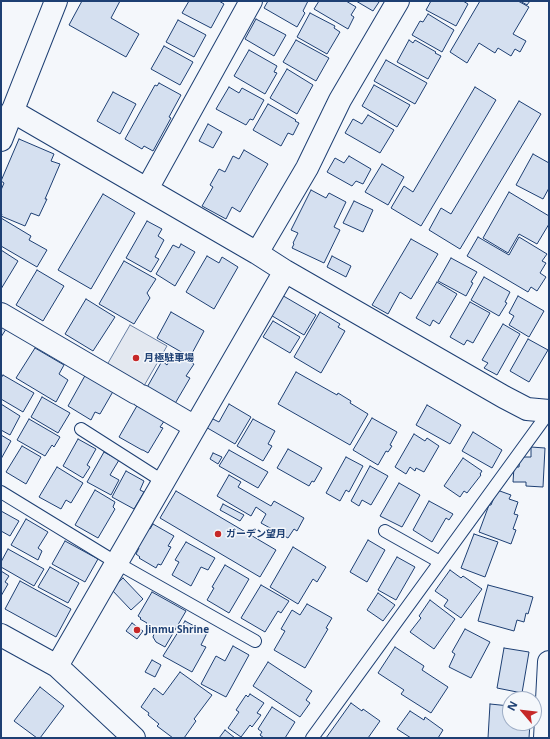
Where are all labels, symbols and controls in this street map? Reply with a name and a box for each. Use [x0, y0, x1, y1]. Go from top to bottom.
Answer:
place label: 月極駐車場 [144, 352, 194, 364]
marker: 月極駐車場 [131, 353, 141, 363]
place label: ガーデン望月 [226, 528, 286, 540]
marker: ガーデン望月 [213, 529, 223, 539]
place label: Jinmu Shrine [145, 624, 209, 636]
marker: Jinmu Shrine [132, 625, 142, 635]
north arrow [502, 691, 542, 731]
text: N [503, 698, 521, 713]

